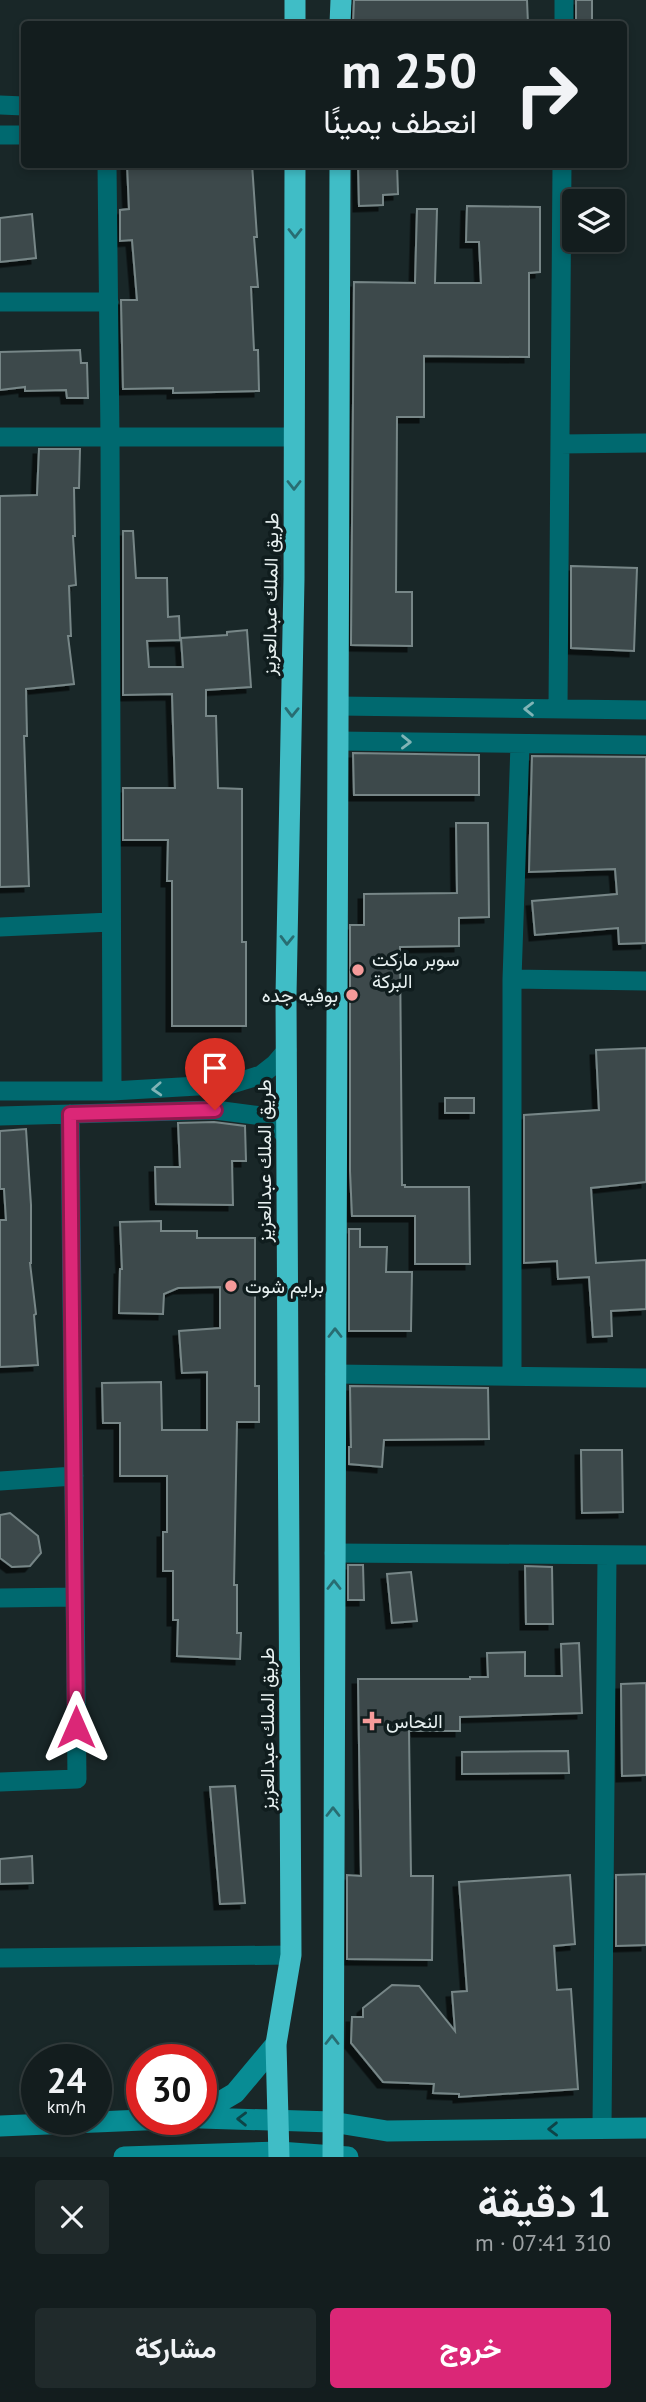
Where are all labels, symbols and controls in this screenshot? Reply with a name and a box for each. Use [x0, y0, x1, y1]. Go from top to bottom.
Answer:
text: 250 m [342, 38, 477, 102]
icon: right [501, 49, 592, 140]
text: انعطف يمينًا [323, 100, 477, 142]
map controls [562, 189, 625, 252]
button: layers [562, 189, 625, 252]
one-way arrow [287, 228, 303, 238]
one-way arrow [286, 480, 302, 490]
street label: طريق الملك عبدالعزيز [257, 512, 283, 677]
one-way arrow [523, 701, 534, 717]
one-way arrow [284, 707, 299, 718]
one-way arrow [401, 734, 412, 750]
one-way arrow [280, 934, 295, 945]
place label: سوبر ماركت البركة [372, 947, 459, 993]
marker: سوبر ماركت البركة [350, 962, 366, 978]
place label: بوفيه جده [262, 983, 338, 1007]
marker: بوفيه جده [344, 987, 360, 1003]
pin [185, 1038, 245, 1110]
icon: arrive [196, 1049, 234, 1087]
street label: طريق الملك عبدالعزيز [252, 1079, 276, 1244]
one-way arrow [151, 1081, 162, 1096]
place label: برايم شوت [245, 1274, 324, 1299]
marker: برايم شوت [223, 1278, 239, 1294]
one-way arrow [327, 1327, 343, 1338]
one-way arrow [326, 1579, 342, 1590]
street label: طريق الملك عبدالعزيز [255, 1647, 279, 1812]
position arrow [39, 1690, 113, 1764]
place label: النحاس [386, 1709, 443, 1733]
marker: النحاس [364, 1713, 380, 1729]
one-way arrow [325, 1807, 341, 1817]
one-way arrow [324, 2034, 340, 2045]
speed limit sign: 30 [126, 2044, 217, 2135]
text: 24 [47, 2057, 86, 2103]
text: km/h [47, 2095, 86, 2118]
one-way arrow [237, 2111, 248, 2126]
one-way arrow [548, 2121, 558, 2137]
text: 1 دقيقة [478, 2174, 611, 2229]
button: close [35, 2180, 109, 2254]
text: 310 m · 07:41 [475, 2228, 611, 2257]
button: مشاركة [35, 2308, 316, 2388]
button: خروج [330, 2308, 611, 2388]

